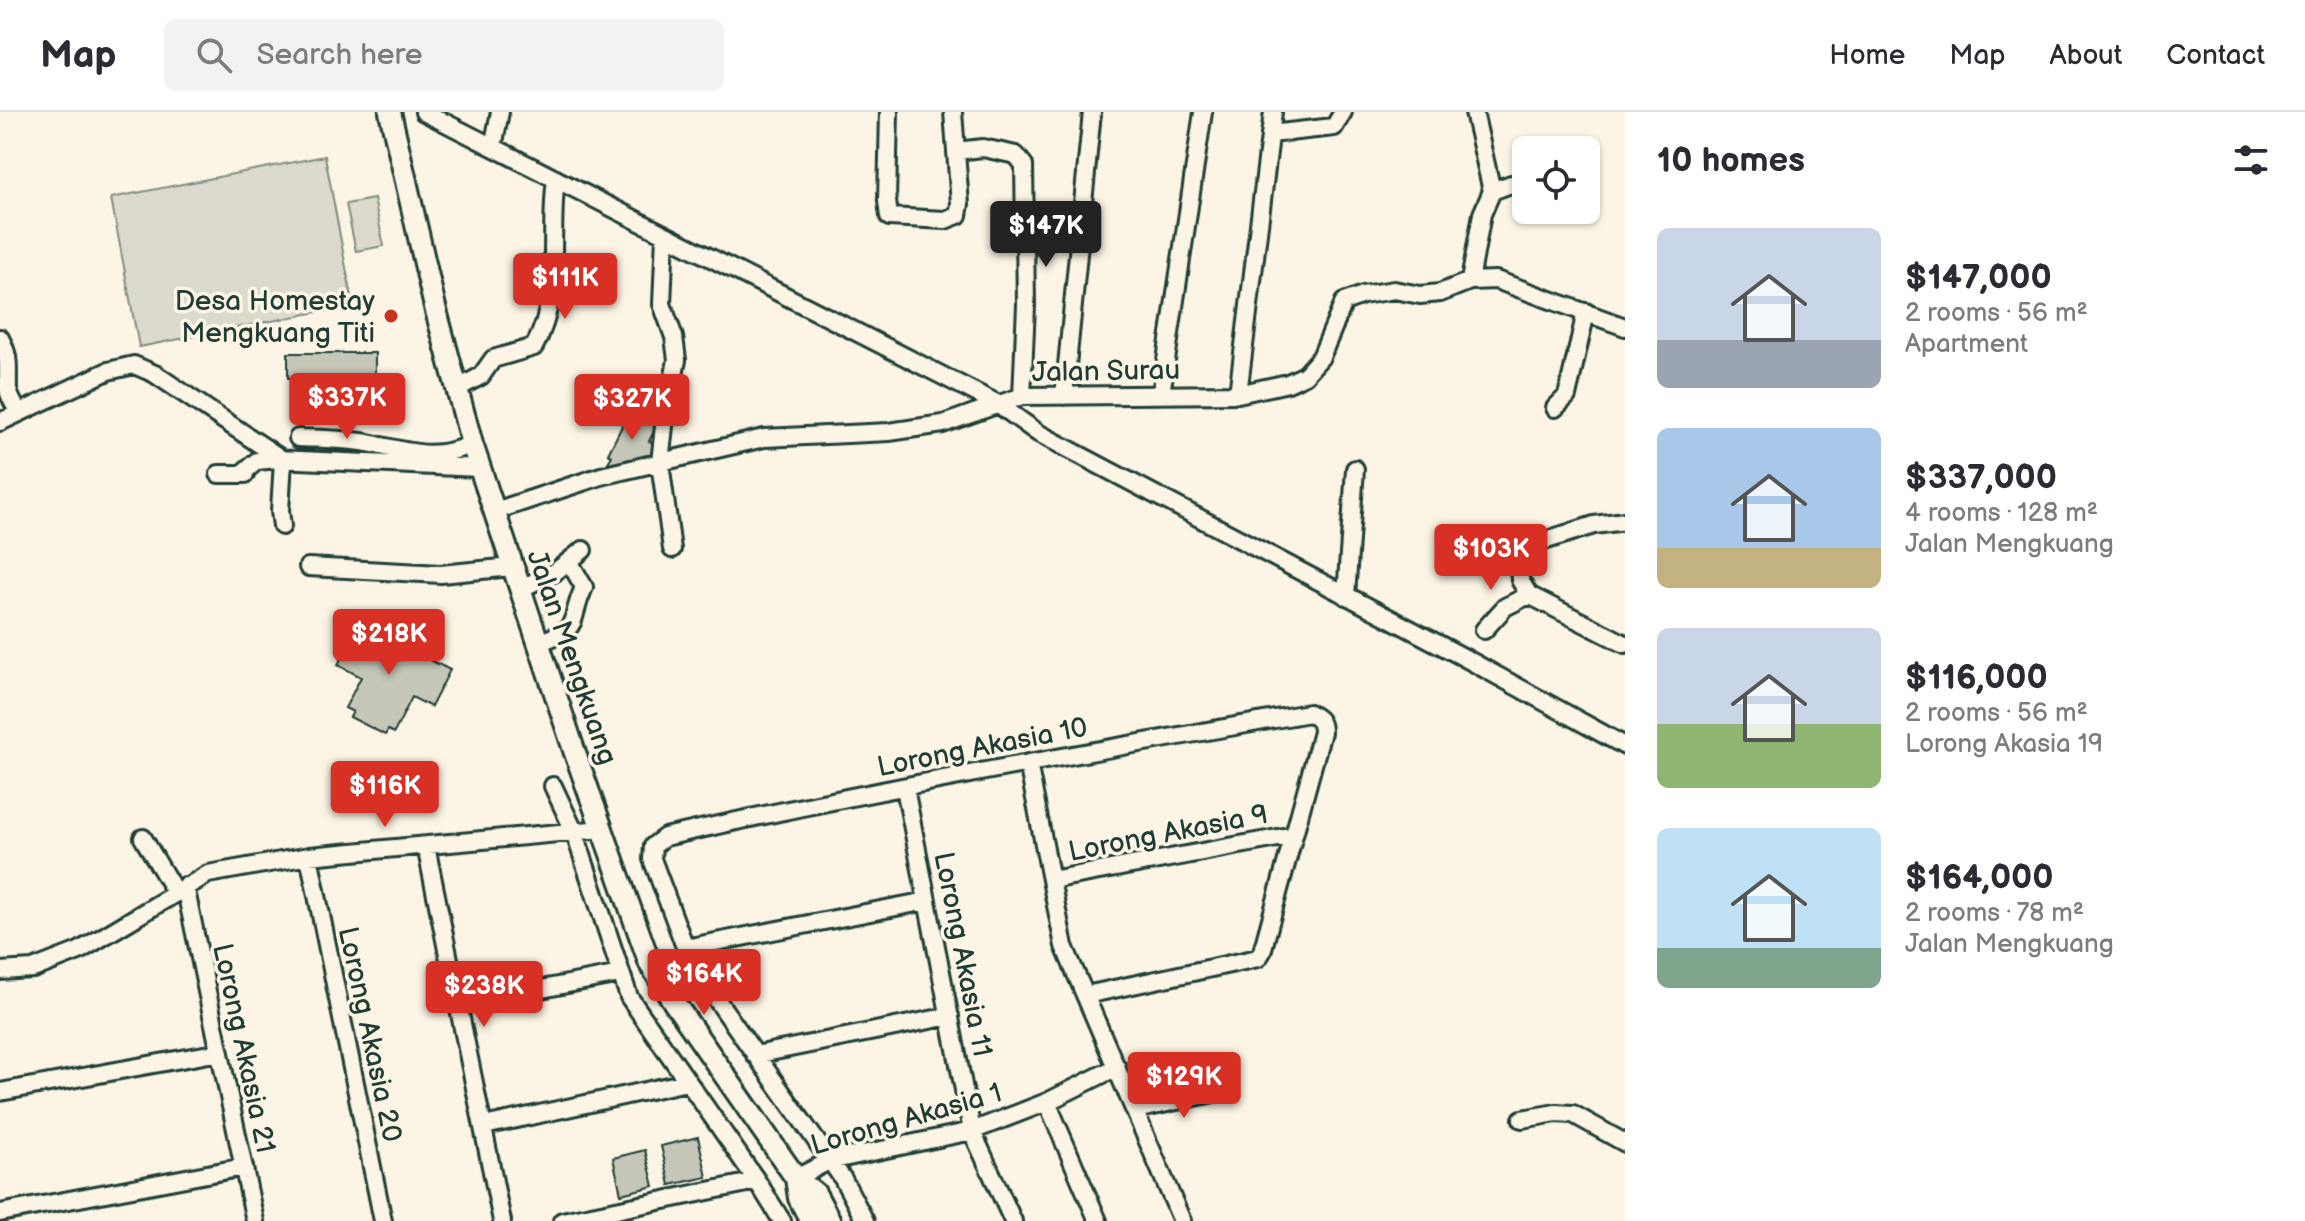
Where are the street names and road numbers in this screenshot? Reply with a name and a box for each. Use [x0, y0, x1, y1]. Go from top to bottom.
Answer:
street label: Jalan Surau [1032, 354, 1180, 389]
street label: Jalan Mengkuang [519, 546, 624, 769]
street label: Lorong Akasia 10 [874, 711, 1090, 784]
street label: Lorong Akasia 9 [1066, 798, 1271, 869]
street label: Lorong Akasia 11 [927, 849, 999, 1059]
street label: Lorong Akasia 20 [331, 924, 408, 1145]
street label: Lorong Akasia 21 [205, 941, 282, 1156]
street label: Lorong Akasia 1 [807, 1076, 1006, 1162]

